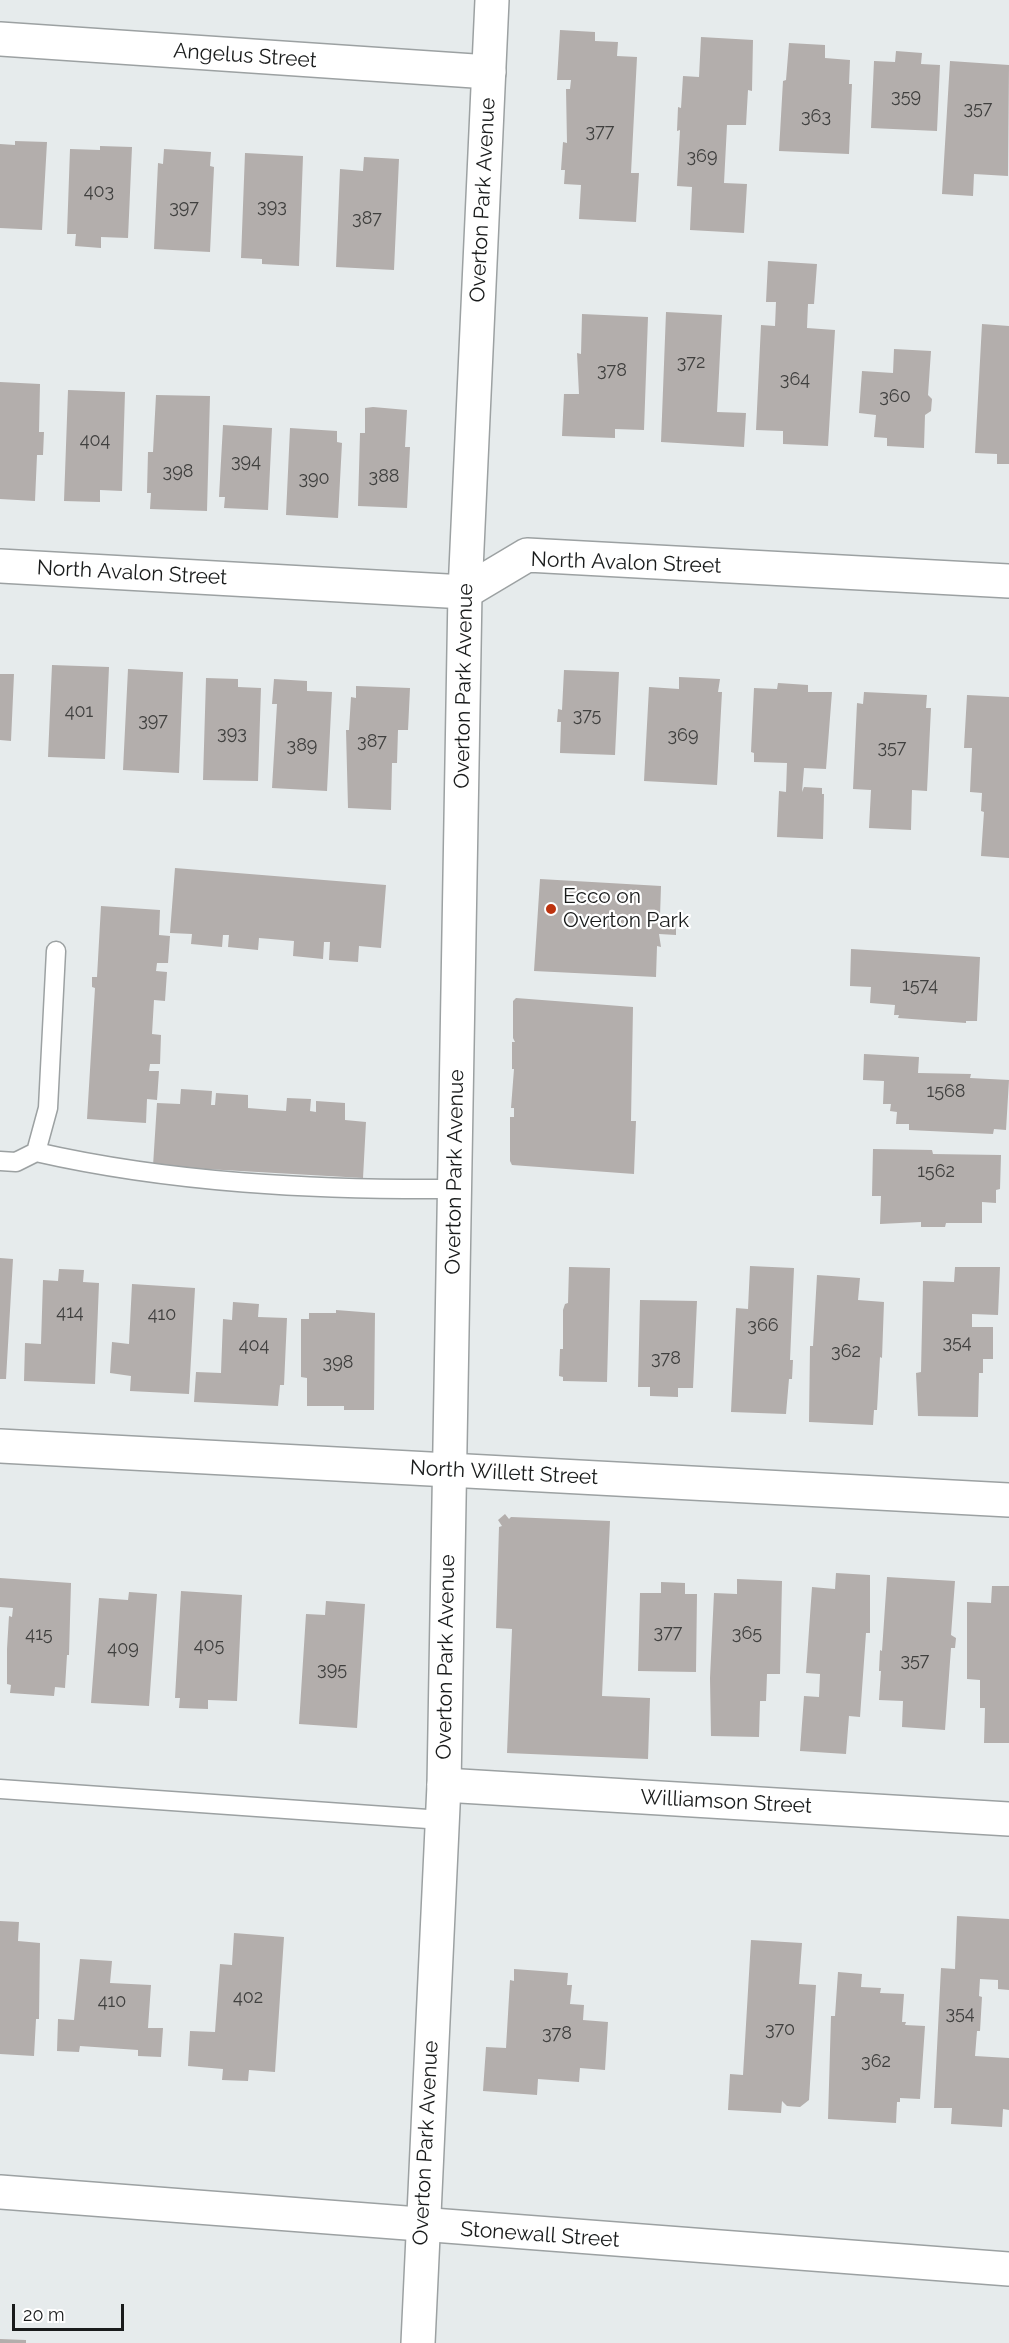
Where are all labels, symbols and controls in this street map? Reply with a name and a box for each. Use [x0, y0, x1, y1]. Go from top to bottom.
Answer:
street label: Angelus Street [172, 38, 318, 74]
house number: 359 [891, 86, 921, 108]
street label: Overton Park Avenue [465, 97, 501, 303]
house number: 357 [964, 98, 992, 120]
house number: 363 [801, 106, 831, 128]
house number: 377 [586, 121, 614, 143]
house number: 369 [686, 146, 718, 168]
house number: 403 [84, 181, 114, 203]
house number: 393 [257, 196, 287, 218]
house number: 397 [169, 197, 199, 219]
house number: 387 [352, 208, 382, 230]
house number: 372 [677, 352, 705, 374]
house number: 378 [597, 360, 627, 382]
house number: 364 [780, 369, 810, 391]
house number: 360 [879, 386, 911, 408]
house number: 404 [80, 430, 110, 452]
house number: 394 [231, 451, 261, 473]
house number: 398 [163, 461, 193, 483]
house number: 388 [369, 466, 399, 488]
house number: 390 [298, 468, 330, 490]
street label: North Avalon Street [530, 547, 722, 579]
street label: North Avalon Street [36, 555, 228, 591]
street label: Overton Park Avenue [450, 583, 478, 789]
house number: 401 [65, 701, 93, 723]
house number: 375 [573, 705, 601, 727]
house number: 397 [138, 710, 168, 732]
house number: 393 [217, 723, 247, 745]
house number: 369 [667, 725, 699, 747]
house number: 387 [357, 731, 387, 753]
house number: 389 [287, 735, 317, 757]
house number: 357 [878, 737, 906, 759]
place label: Ecco on Overton Park [563, 884, 689, 934]
marker: Ecco on Overton Park [544, 902, 558, 916]
house number: 1574 [902, 975, 938, 997]
street label: Overton Park Avenue [441, 1069, 469, 1275]
house number: 1568 [926, 1081, 966, 1103]
house number: 1562 [917, 1161, 955, 1183]
house number: 414 [56, 1302, 84, 1324]
house number: 410 [148, 1304, 176, 1326]
house number: 366 [747, 1315, 779, 1337]
house number: 354 [942, 1332, 972, 1354]
house number: 404 [239, 1335, 269, 1357]
house number: 362 [831, 1341, 861, 1363]
house number: 378 [651, 1348, 681, 1370]
house number: 398 [323, 1352, 353, 1374]
street label: North Willett Street [409, 1455, 599, 1491]
street label: Overton Park Avenue [432, 1554, 460, 1760]
house number: 377 [654, 1622, 682, 1644]
house number: 365 [732, 1623, 762, 1645]
house number: 415 [25, 1624, 53, 1646]
house number: 405 [194, 1635, 224, 1657]
house number: 409 [107, 1638, 139, 1660]
house number: 357 [901, 1650, 929, 1672]
house number: 395 [317, 1659, 347, 1681]
street label: Williamson Street [640, 1785, 812, 1819]
house number: 402 [233, 1987, 263, 2009]
house number: 410 [98, 1991, 126, 2013]
house number: 354 [945, 2003, 975, 2025]
house number: 370 [765, 2019, 795, 2041]
house number: 378 [542, 2023, 572, 2045]
street label: Overton Park Avenue [408, 2040, 444, 2246]
house number: 362 [861, 2051, 891, 2073]
street label: Stonewall Street [460, 2217, 620, 2253]
scale bar [15, 2292, 128, 2330]
text: 20 m [23, 2304, 65, 2325]

